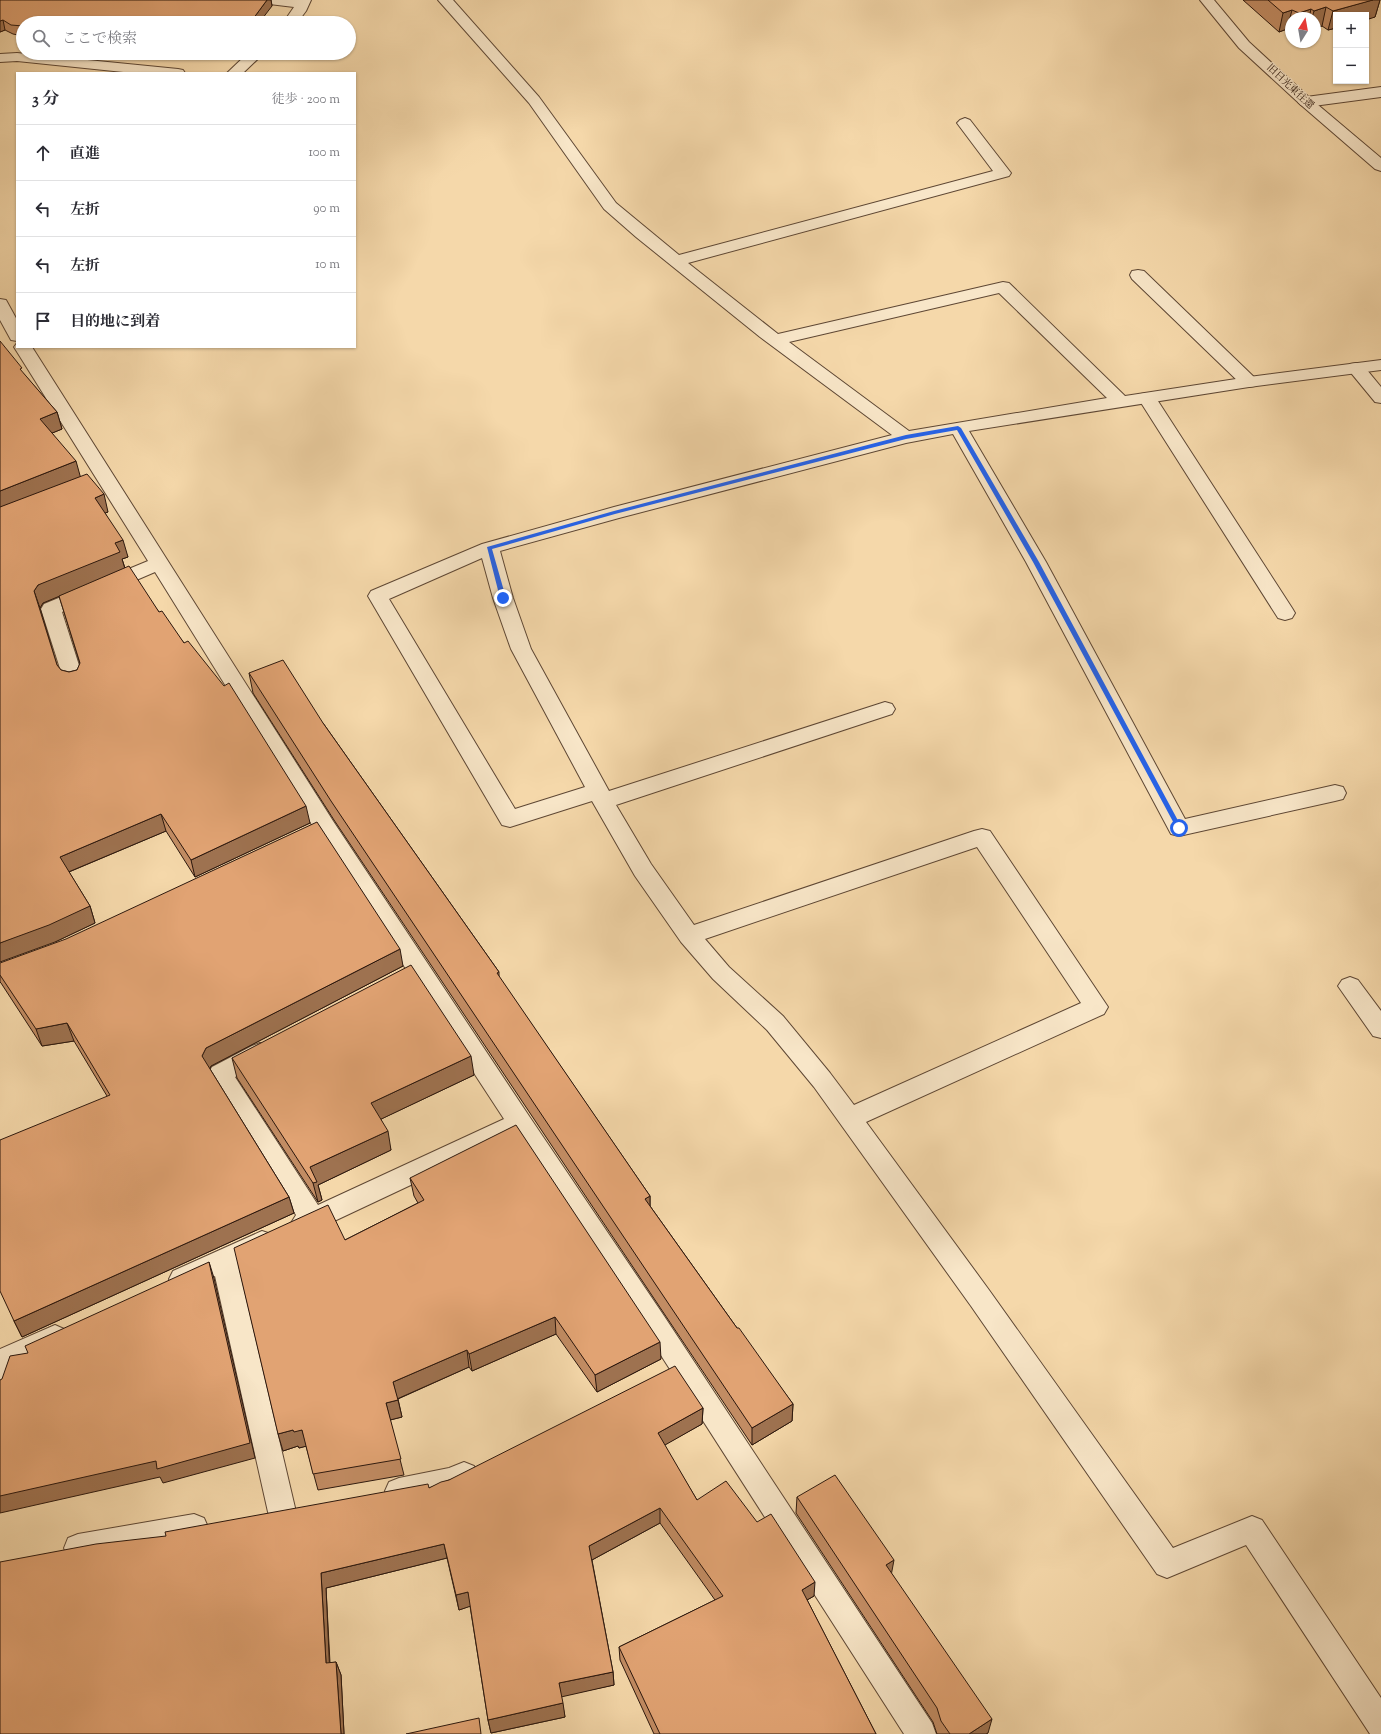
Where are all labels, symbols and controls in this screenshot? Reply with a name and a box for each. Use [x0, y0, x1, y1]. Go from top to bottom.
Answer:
north arrow [1285, 12, 1321, 48]
map controls [1333, 12, 1369, 84]
button: + [1333, 12, 1369, 48]
search box [16, 16, 356, 60]
icon: search [30, 27, 52, 49]
text: ここで検索 [62, 29, 137, 50]
button: − [1333, 48, 1369, 84]
street label: 旧日光東往還 [1263, 61, 1317, 113]
text: 3 分 [32, 88, 60, 112]
text: 徒歩 · 200 m [272, 91, 340, 109]
icon: ahead [32, 142, 54, 164]
text: 直進 [70, 144, 100, 165]
text: 100 m [308, 144, 340, 162]
icon: left [32, 198, 54, 220]
text: 左折 [70, 200, 100, 221]
text: 90 m [313, 200, 340, 218]
icon: left [32, 254, 54, 276]
text: 左折 [70, 256, 100, 277]
text: 10 m [315, 256, 340, 274]
icon: arrive [32, 310, 54, 332]
text: 目的地に到着 [70, 312, 160, 333]
route end [494, 589, 512, 607]
route start [1170, 819, 1188, 837]

